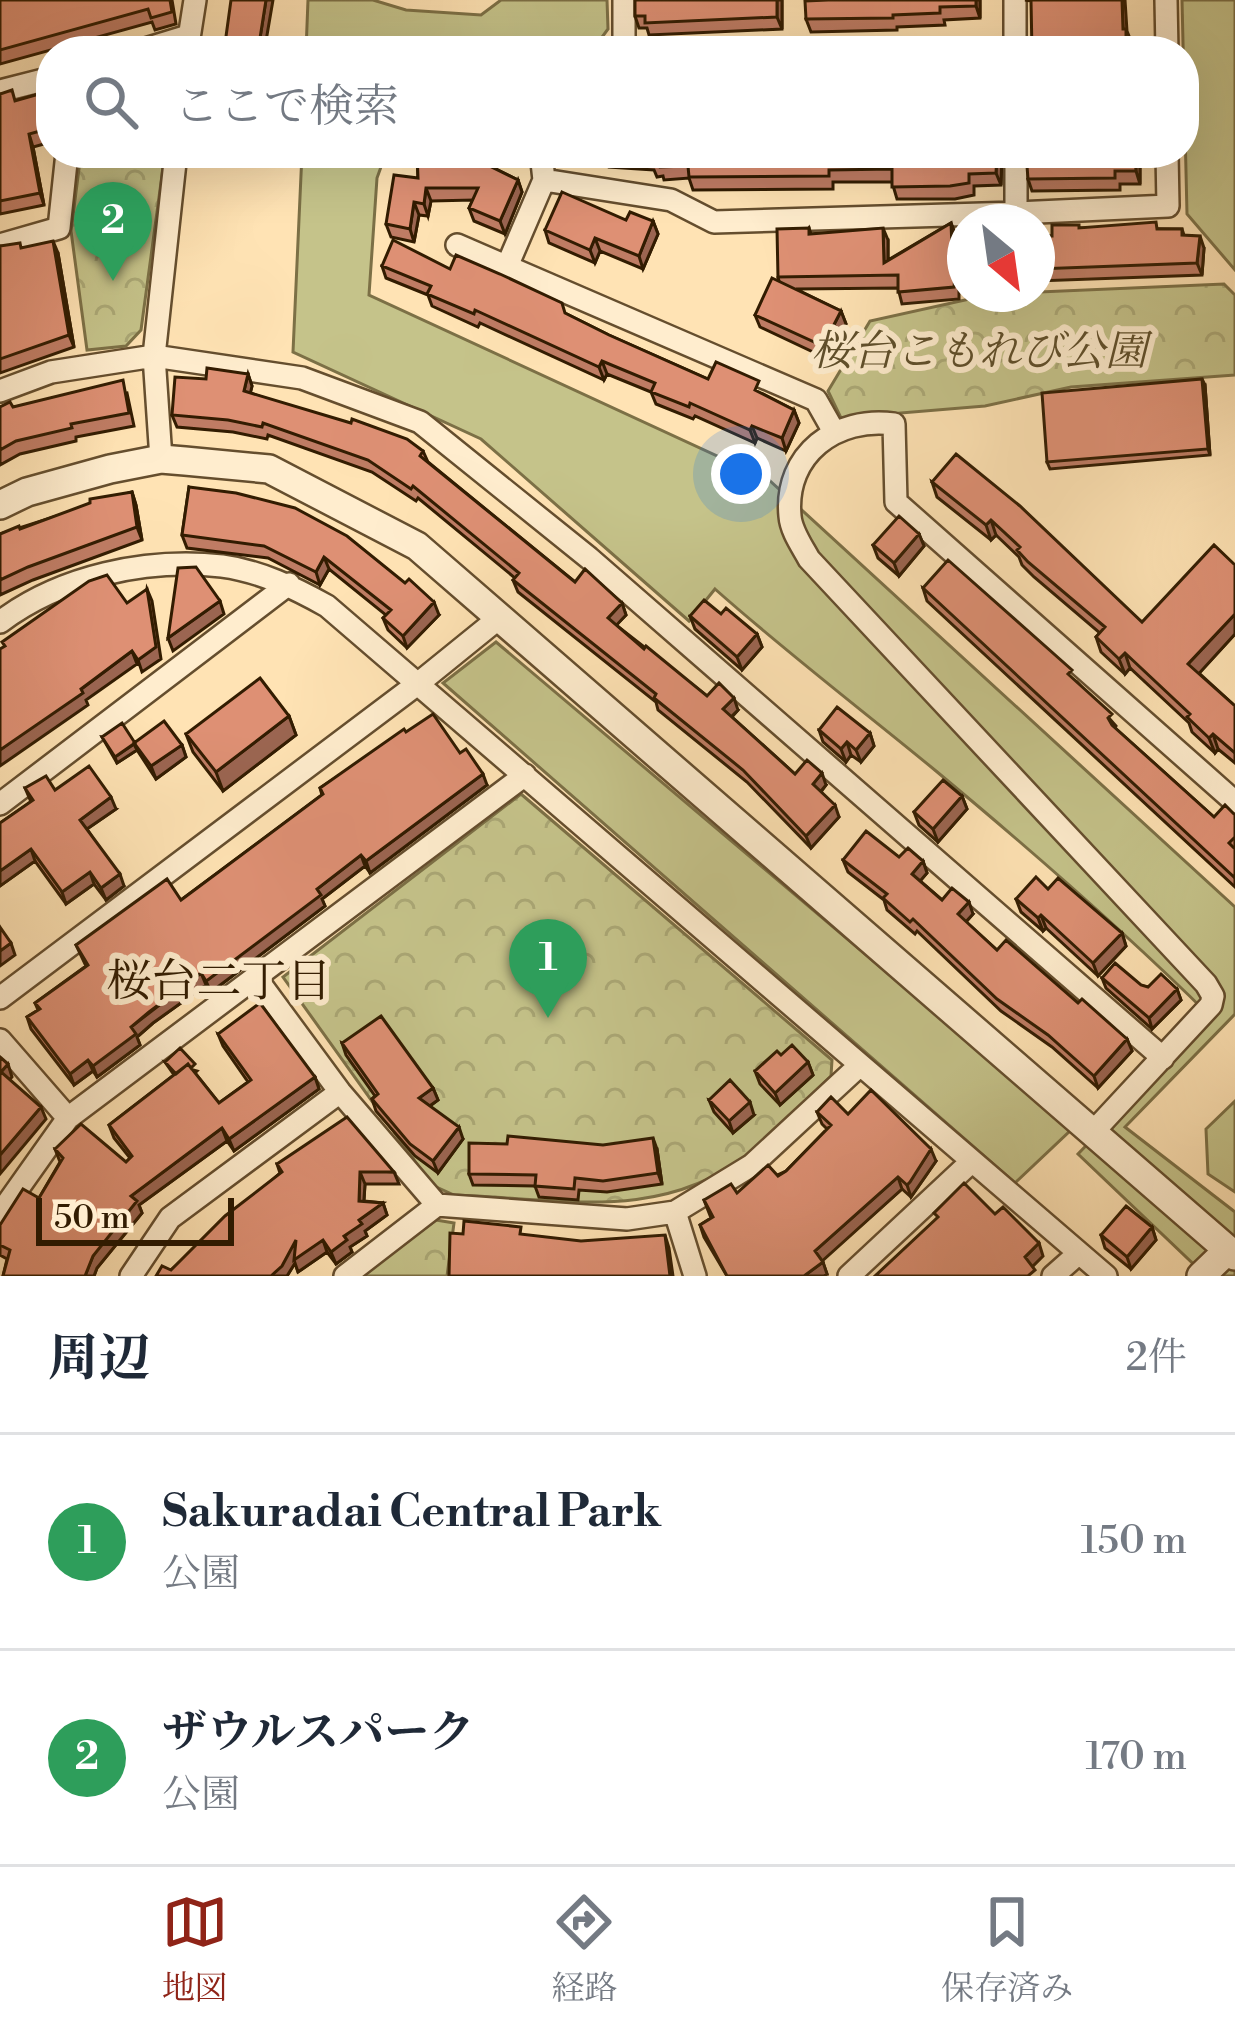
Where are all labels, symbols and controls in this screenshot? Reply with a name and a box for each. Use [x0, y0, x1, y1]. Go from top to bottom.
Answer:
search box [36, 36, 1199, 168]
icon: search [78, 69, 144, 135]
text: ここで検索 [174, 79, 399, 136]
pin: 2 [74, 182, 152, 281]
north arrow [947, 204, 1055, 312]
park label: 桜台こもれび公園 [811, 326, 1153, 379]
your location [711, 444, 771, 504]
pin: 1 [509, 919, 587, 1018]
district label: 桜台二丁目 [106, 954, 332, 1011]
scale bar [36, 1192, 234, 1245]
text: 50 m [54, 1198, 130, 1239]
text: 周辺 [48, 1328, 150, 1392]
text: 2件 [1126, 1334, 1187, 1383]
text: Sakuradai Central Park [162, 1484, 661, 1541]
text: 1 [78, 1517, 96, 1566]
text: 150 m [1081, 1517, 1187, 1566]
text: 公園 [162, 1550, 240, 1599]
text: ザウルスパーク [162, 1705, 474, 1762]
text: 2 [75, 1733, 99, 1782]
text: 170 m [1085, 1733, 1187, 1782]
text: 公園 [162, 1771, 240, 1820]
tab: 地図 [162, 1889, 228, 2010]
tab: 経路 [551, 1889, 617, 2010]
tab: 保存済み [941, 1889, 1073, 2010]

